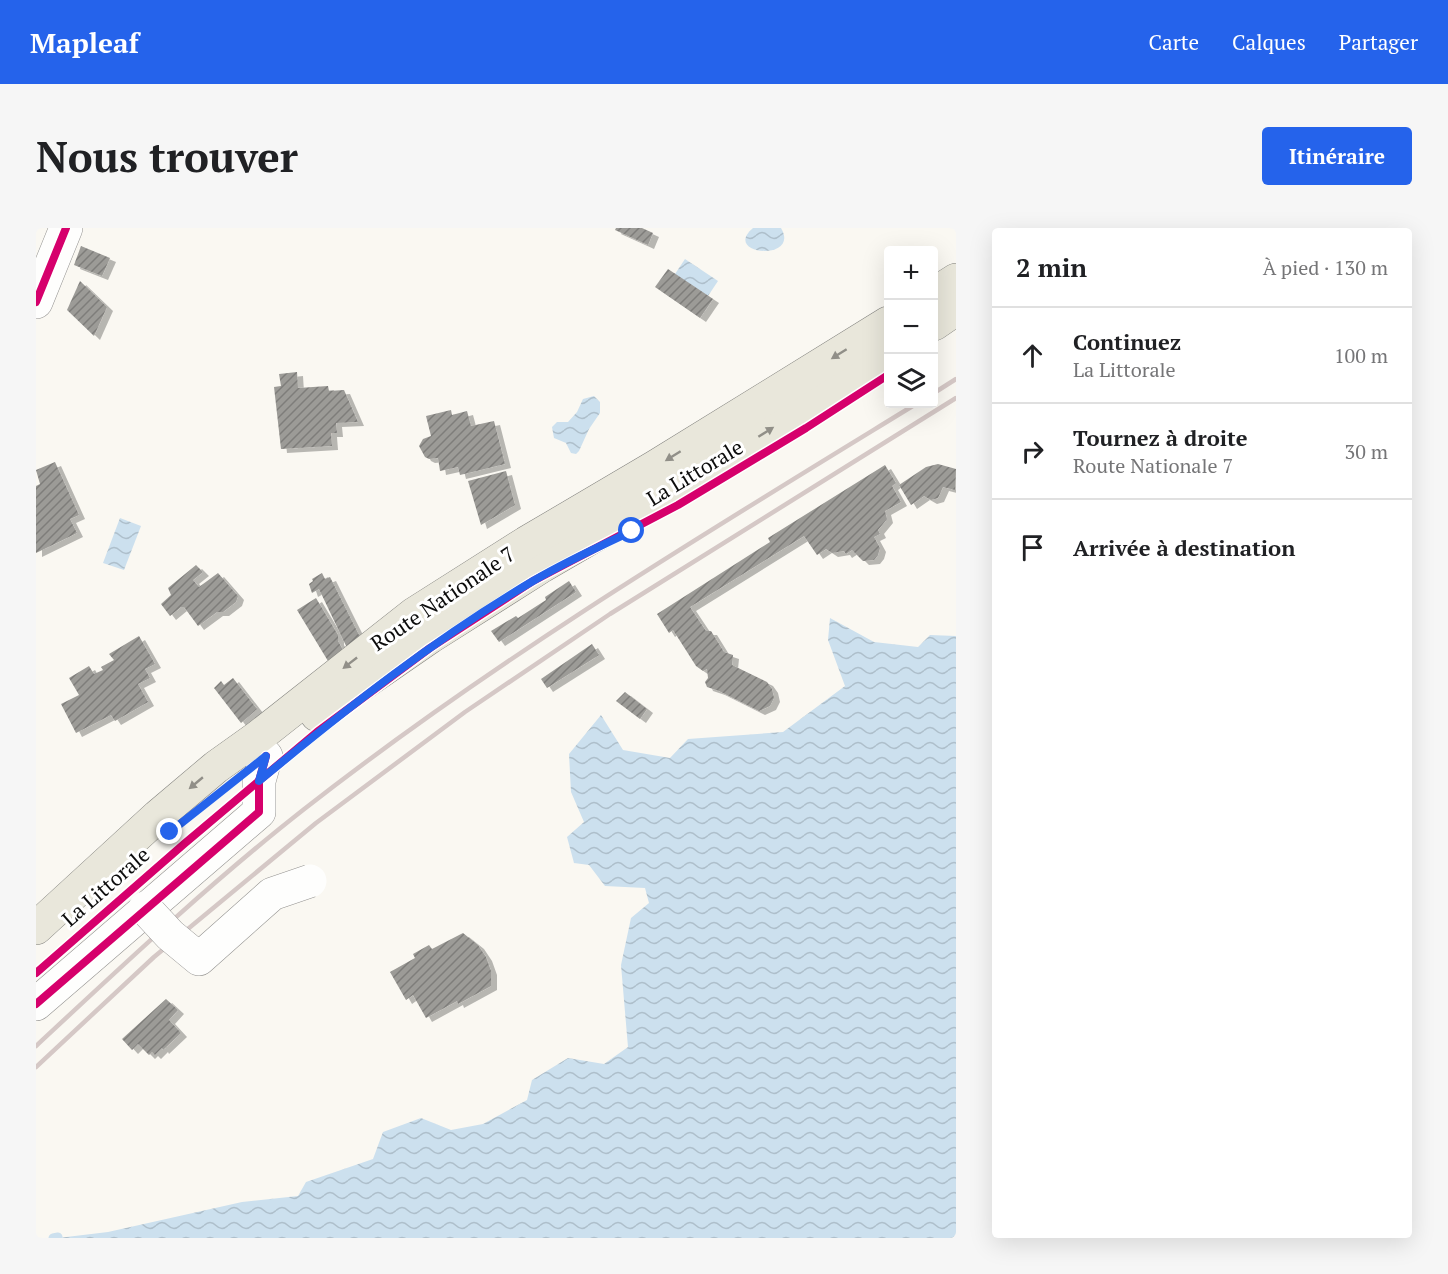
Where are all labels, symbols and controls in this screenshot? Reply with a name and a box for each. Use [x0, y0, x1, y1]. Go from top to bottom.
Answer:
text: Mapleaf [30, 24, 139, 61]
text: Carte [1149, 28, 1199, 56]
text: Calques [1232, 28, 1306, 56]
text: Partager [1339, 28, 1418, 56]
button: Itinéraire [1262, 127, 1412, 185]
text: Nous trouver [36, 128, 298, 184]
map controls [884, 246, 938, 408]
button: + [884, 246, 938, 300]
text: 2 min [1016, 250, 1087, 284]
text: À pied · 130 m [1263, 254, 1388, 281]
button: − [884, 300, 938, 354]
text: Continuez [1073, 327, 1181, 356]
icon: ahead [1016, 339, 1049, 372]
text: 100 m [1334, 342, 1388, 369]
one-way arrow [831, 348, 847, 359]
button: layers [884, 354, 938, 408]
text: La Littorale [1073, 356, 1176, 383]
text: Tournez à droite [1073, 423, 1248, 452]
one-way arrow [758, 427, 774, 438]
street label: La Littorale [641, 432, 748, 512]
icon: right [1016, 435, 1049, 468]
text: 30 m [1345, 438, 1388, 465]
one-way arrow [665, 451, 681, 462]
text: Route Nationale 7 [1073, 452, 1233, 479]
route start [618, 517, 644, 543]
icon: arrive [1016, 531, 1049, 564]
text: Arrivée à destination [1073, 533, 1295, 562]
street label: Route Nationale 7 [365, 540, 520, 657]
one-way arrow [343, 657, 358, 669]
one-way arrow [189, 776, 204, 789]
route end [156, 818, 182, 844]
street label: La Littorale [55, 840, 155, 932]

